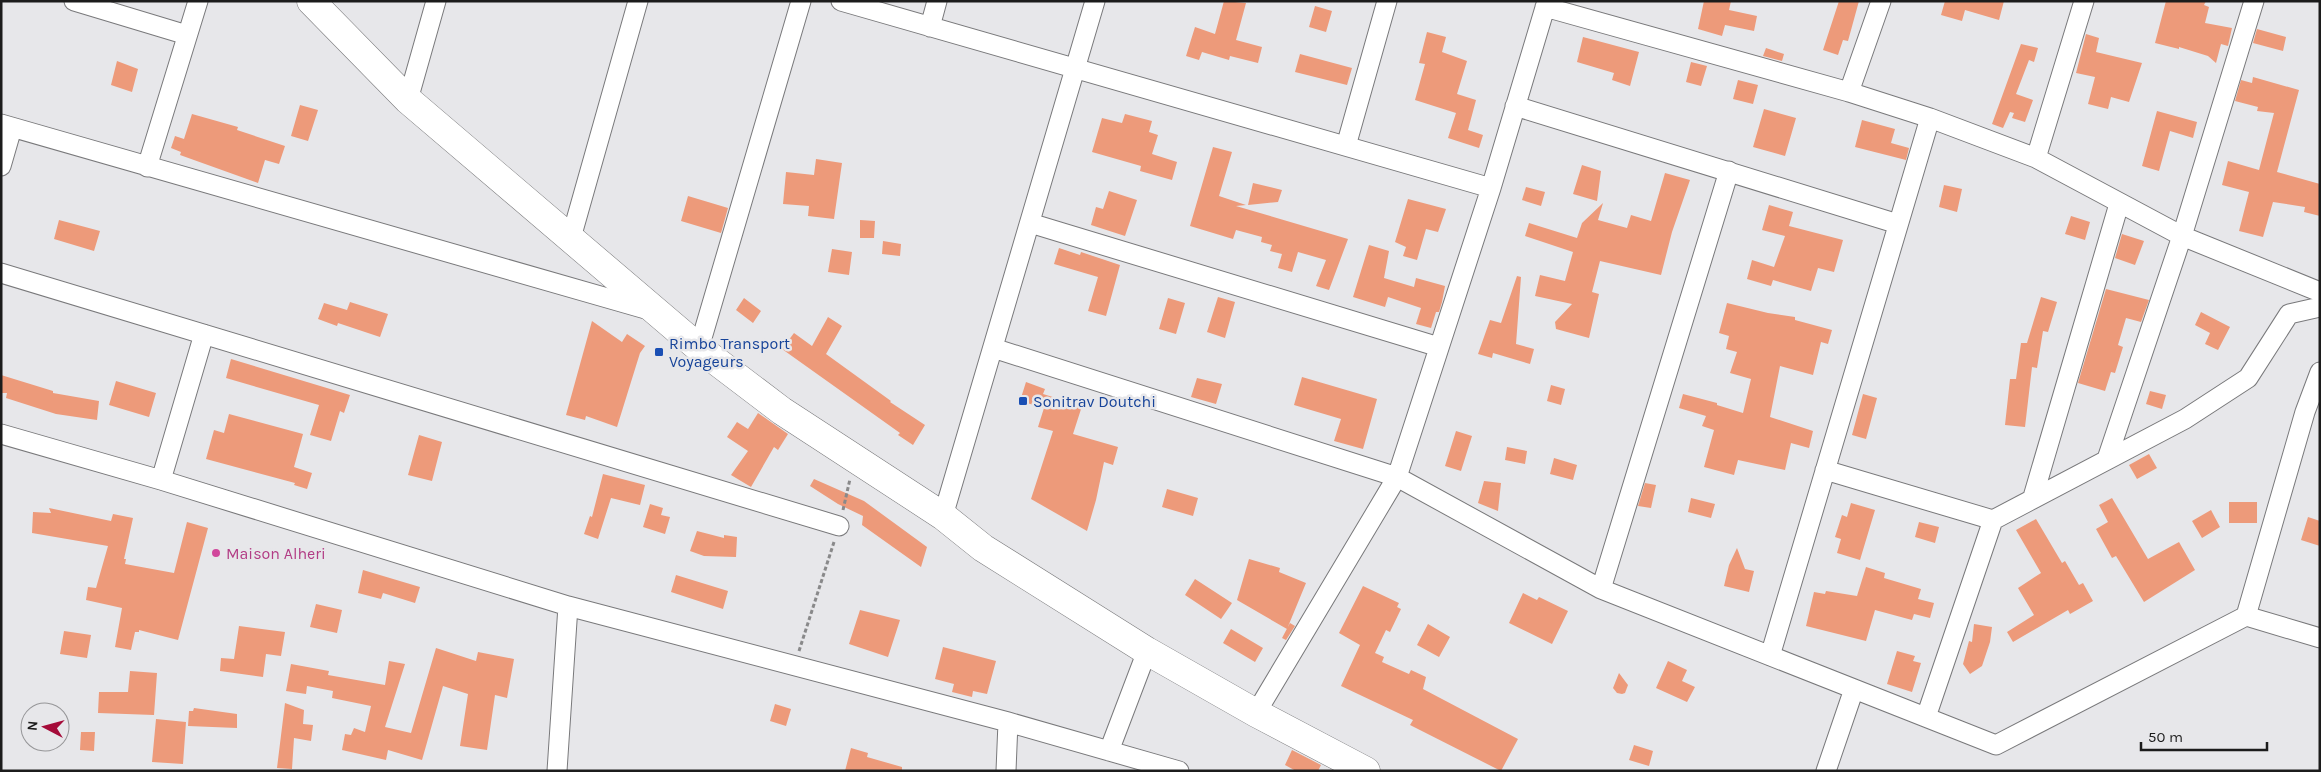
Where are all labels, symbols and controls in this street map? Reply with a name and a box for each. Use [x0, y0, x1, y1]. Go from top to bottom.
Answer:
place label: Rimbo Transport Voyageurs [669, 334, 790, 371]
marker: Rimbo Transport Voyageurs [653, 346, 665, 358]
place label: Sonitrav Doutchi [1033, 392, 1156, 411]
marker: Sonitrav Doutchi [1017, 395, 1029, 407]
place label: Maison Alheri [226, 544, 326, 563]
marker: Maison Alheri [210, 547, 222, 559]
north arrow [20, 702, 70, 752]
text: N [24, 720, 42, 732]
scale bar [2141, 720, 2267, 752]
text: 50 m [2148, 728, 2183, 746]

